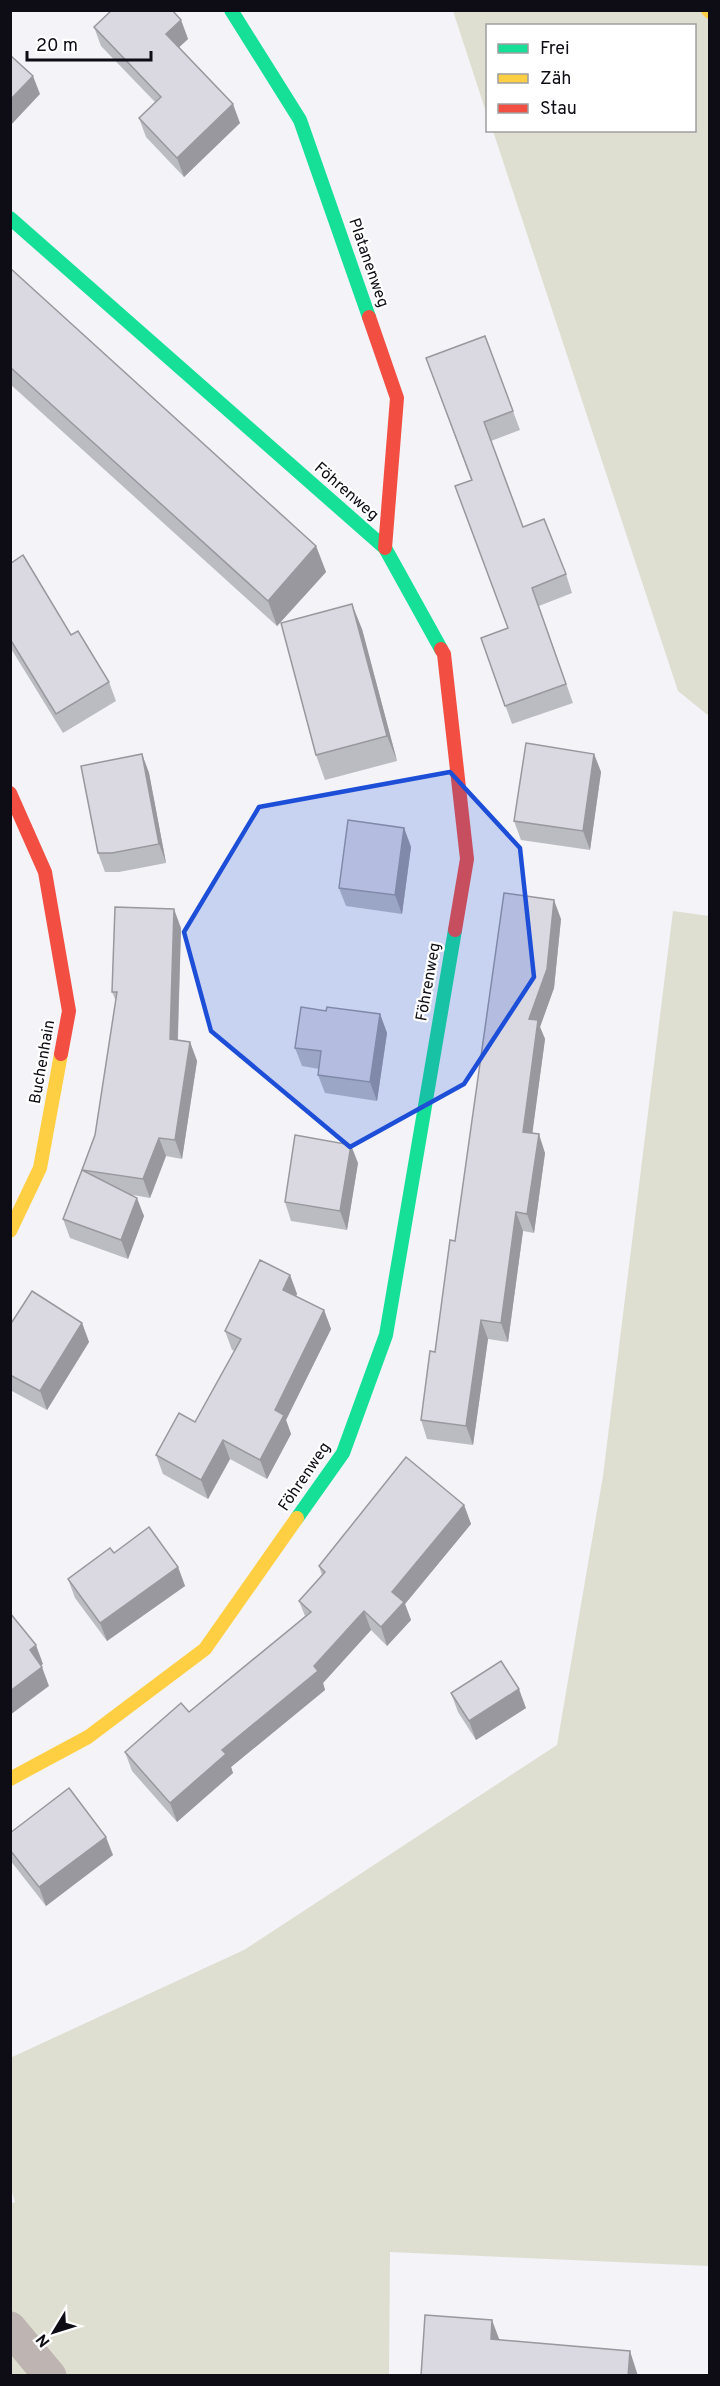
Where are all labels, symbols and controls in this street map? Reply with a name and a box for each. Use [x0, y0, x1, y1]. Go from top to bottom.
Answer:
scale bar [27, 24, 152, 62]
legend [486, 24, 696, 132]
text: 20 m [36, 35, 78, 58]
text: Frei [540, 38, 570, 61]
text: Zäh [540, 68, 571, 91]
text: Stau [540, 98, 577, 121]
street label: Platanenweg [343, 216, 393, 310]
street label: Föhrenweg [310, 458, 382, 526]
street label: Föhrenweg [412, 941, 446, 1023]
street label: Buchenhain [26, 1018, 60, 1106]
street label: Föhrenweg [275, 1439, 335, 1515]
north arrow [24, 2302, 84, 2362]
text: N [32, 2329, 55, 2351]

